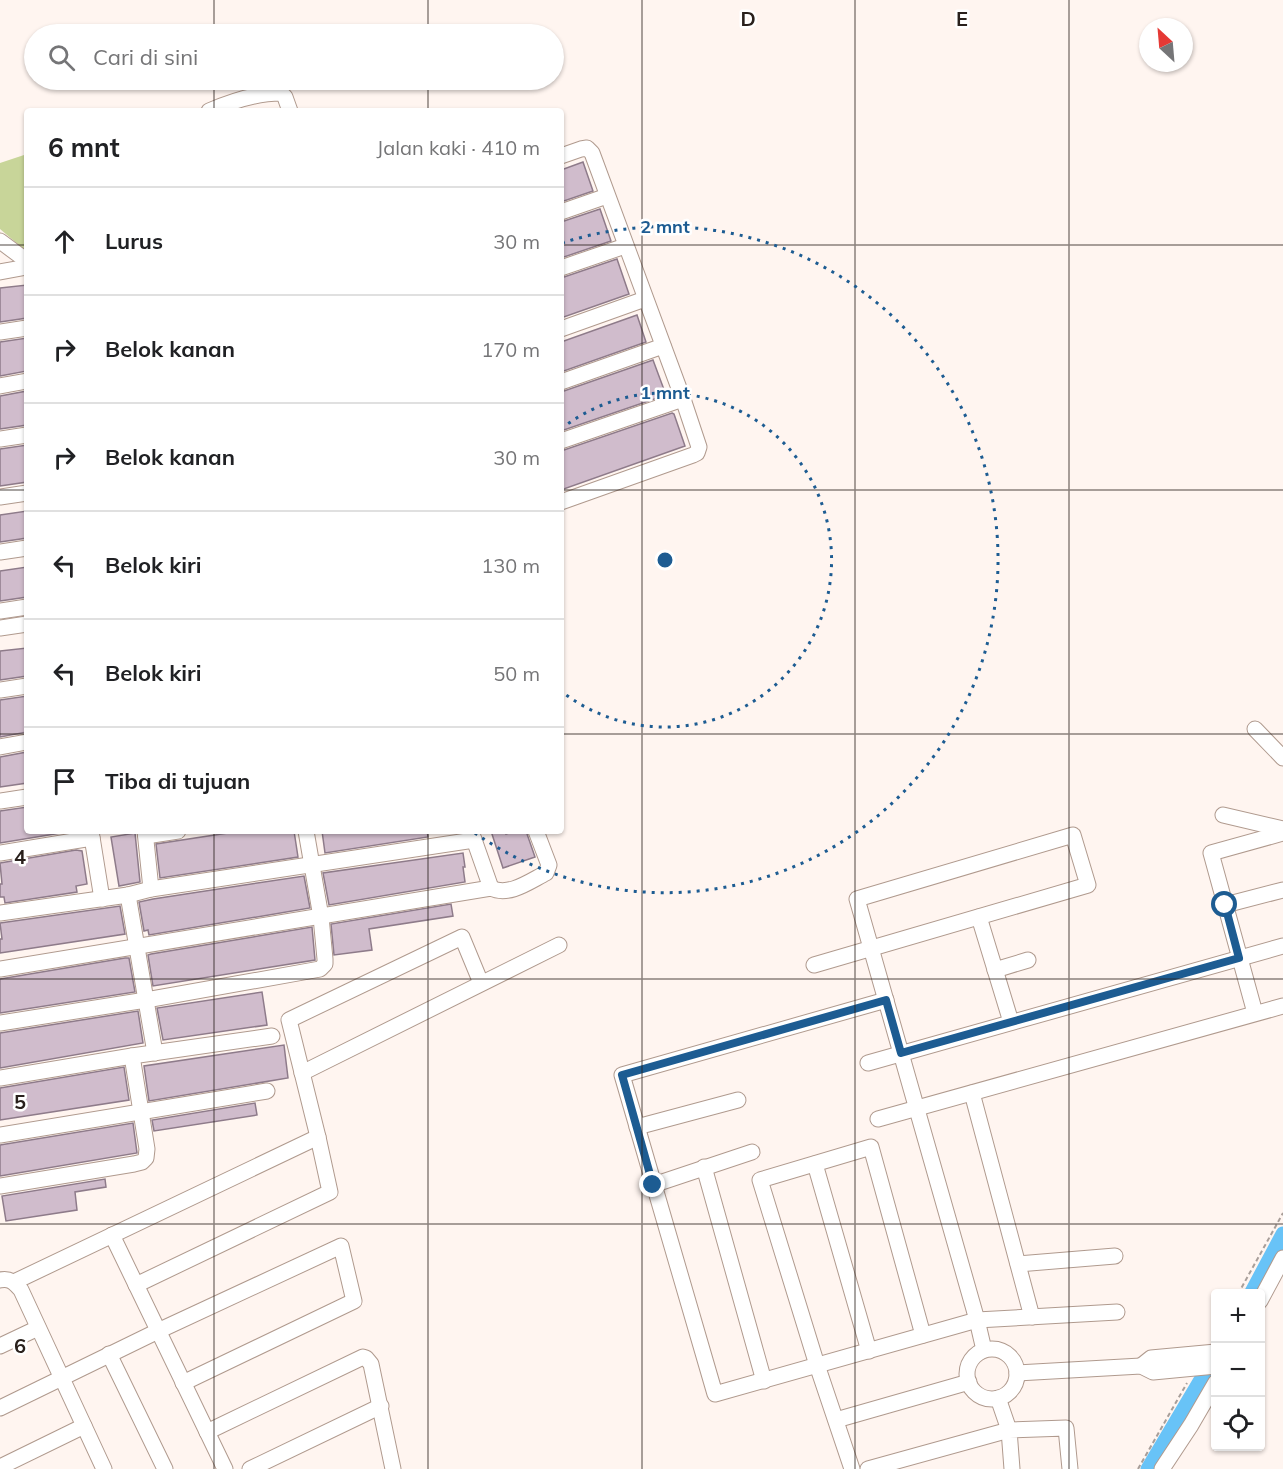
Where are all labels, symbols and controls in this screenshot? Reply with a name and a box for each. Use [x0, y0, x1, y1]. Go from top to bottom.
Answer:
text: D [740, 6, 756, 31]
text: E [956, 6, 968, 31]
north arrow [1139, 18, 1193, 72]
search box [24, 24, 564, 90]
icon: search [45, 41, 78, 74]
text: Cari di sini [93, 43, 198, 71]
text: 6 mnt [48, 131, 120, 164]
text: Jalan kaki · 410 m [377, 135, 540, 160]
text: 2 mnt [640, 215, 690, 238]
icon: ahead [48, 225, 81, 258]
text: Lurus [105, 227, 163, 255]
text: 30 m [493, 229, 540, 254]
icon: right [48, 333, 81, 366]
text: Belok kanan [105, 335, 235, 363]
text: 170 m [481, 337, 540, 362]
text: 1 mnt [640, 381, 690, 404]
icon: right [48, 441, 81, 474]
text: Belok kanan [105, 443, 235, 471]
text: 30 m [493, 445, 540, 470]
icon: left [48, 549, 81, 582]
centre of rings [655, 550, 675, 570]
text: Belok kiri [105, 551, 201, 579]
text: 130 m [481, 553, 540, 578]
icon: left [48, 657, 81, 690]
text: Belok kiri [105, 659, 201, 687]
text: 50 m [493, 661, 540, 686]
icon: arrive [48, 765, 81, 798]
text: Tiba di tujuan [105, 767, 250, 795]
text: 4 [14, 844, 26, 869]
route start [1211, 891, 1237, 917]
text: 5 [14, 1089, 26, 1114]
route end [639, 1171, 665, 1197]
map controls [1211, 1289, 1265, 1451]
button: + [1211, 1289, 1265, 1343]
text: 6 [14, 1333, 26, 1358]
button: − [1211, 1343, 1265, 1397]
button: locate [1211, 1397, 1265, 1451]

